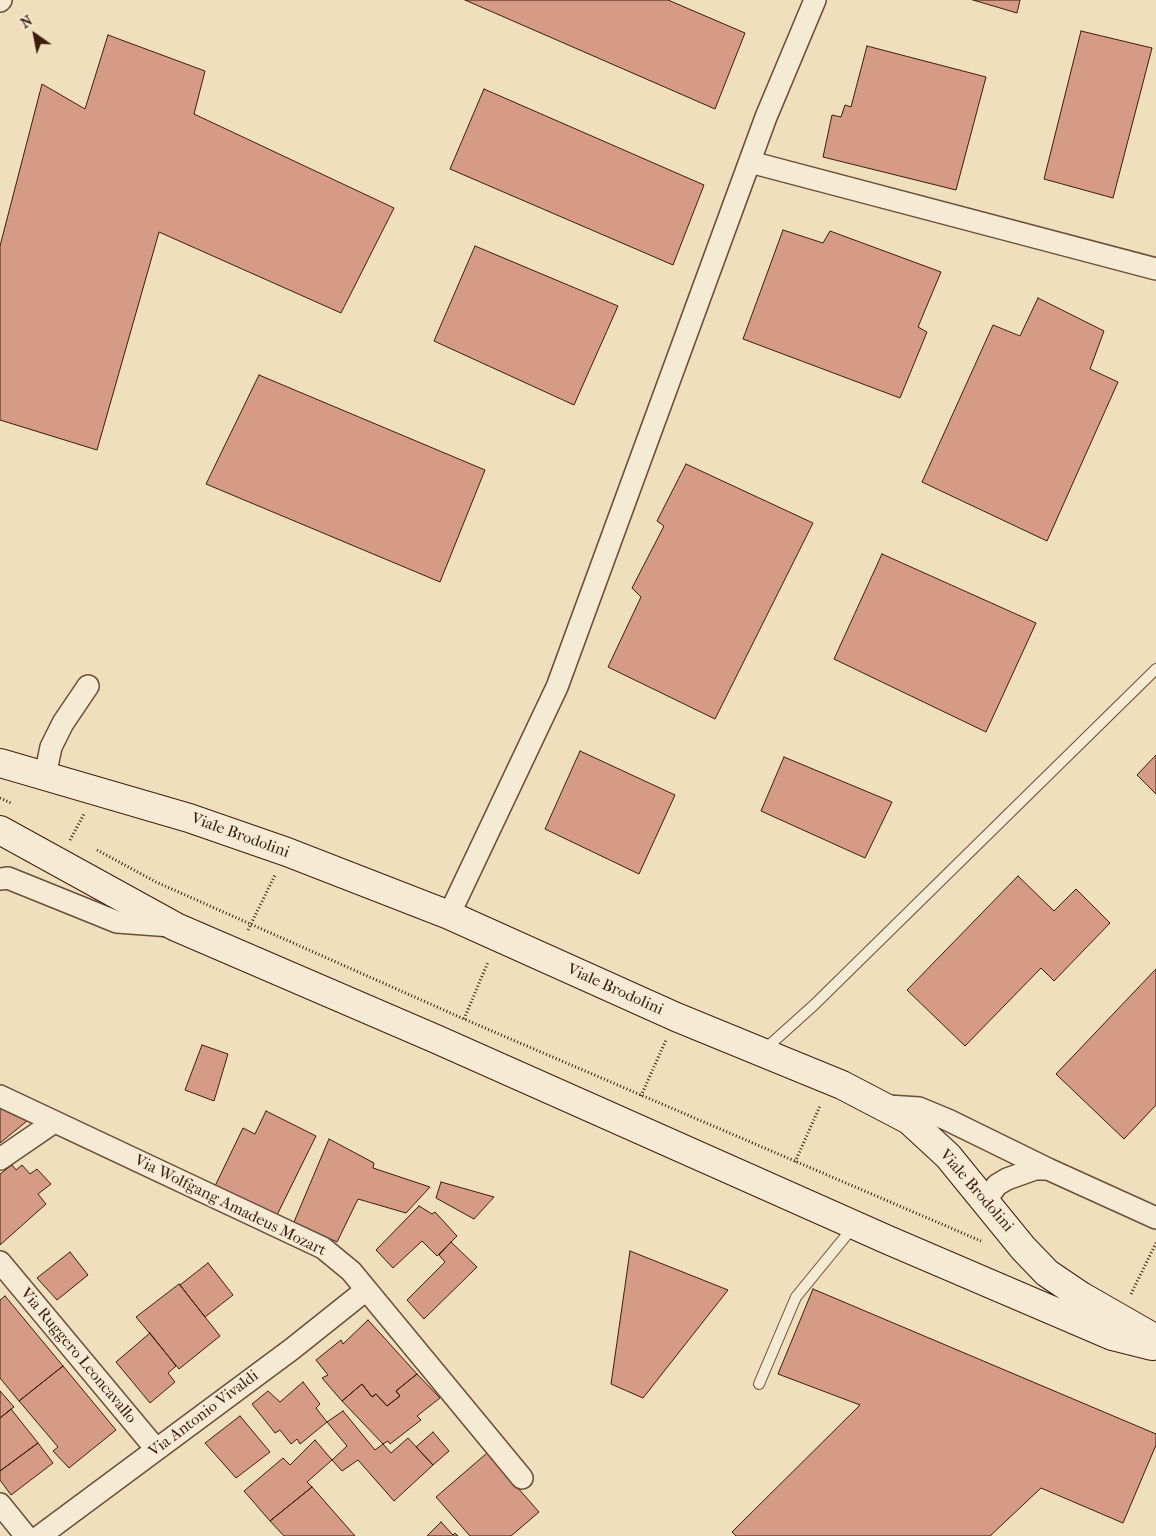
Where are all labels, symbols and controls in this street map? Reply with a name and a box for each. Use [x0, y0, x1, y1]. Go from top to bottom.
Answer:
north arrow [10, 10, 60, 60]
text: N [17, 12, 36, 32]
street label: Viale Brodolini [188, 809, 292, 863]
street label: Viale Brodolini [564, 960, 666, 1020]
street label: Viale Brodolini [935, 1146, 1017, 1236]
street label: Via Wolfgang Amadeus Mozart [131, 1151, 329, 1261]
street label: Via Ruggero Leoncavallo [16, 1284, 140, 1428]
street label: Via Antonio Vivaldi [145, 1366, 263, 1462]

